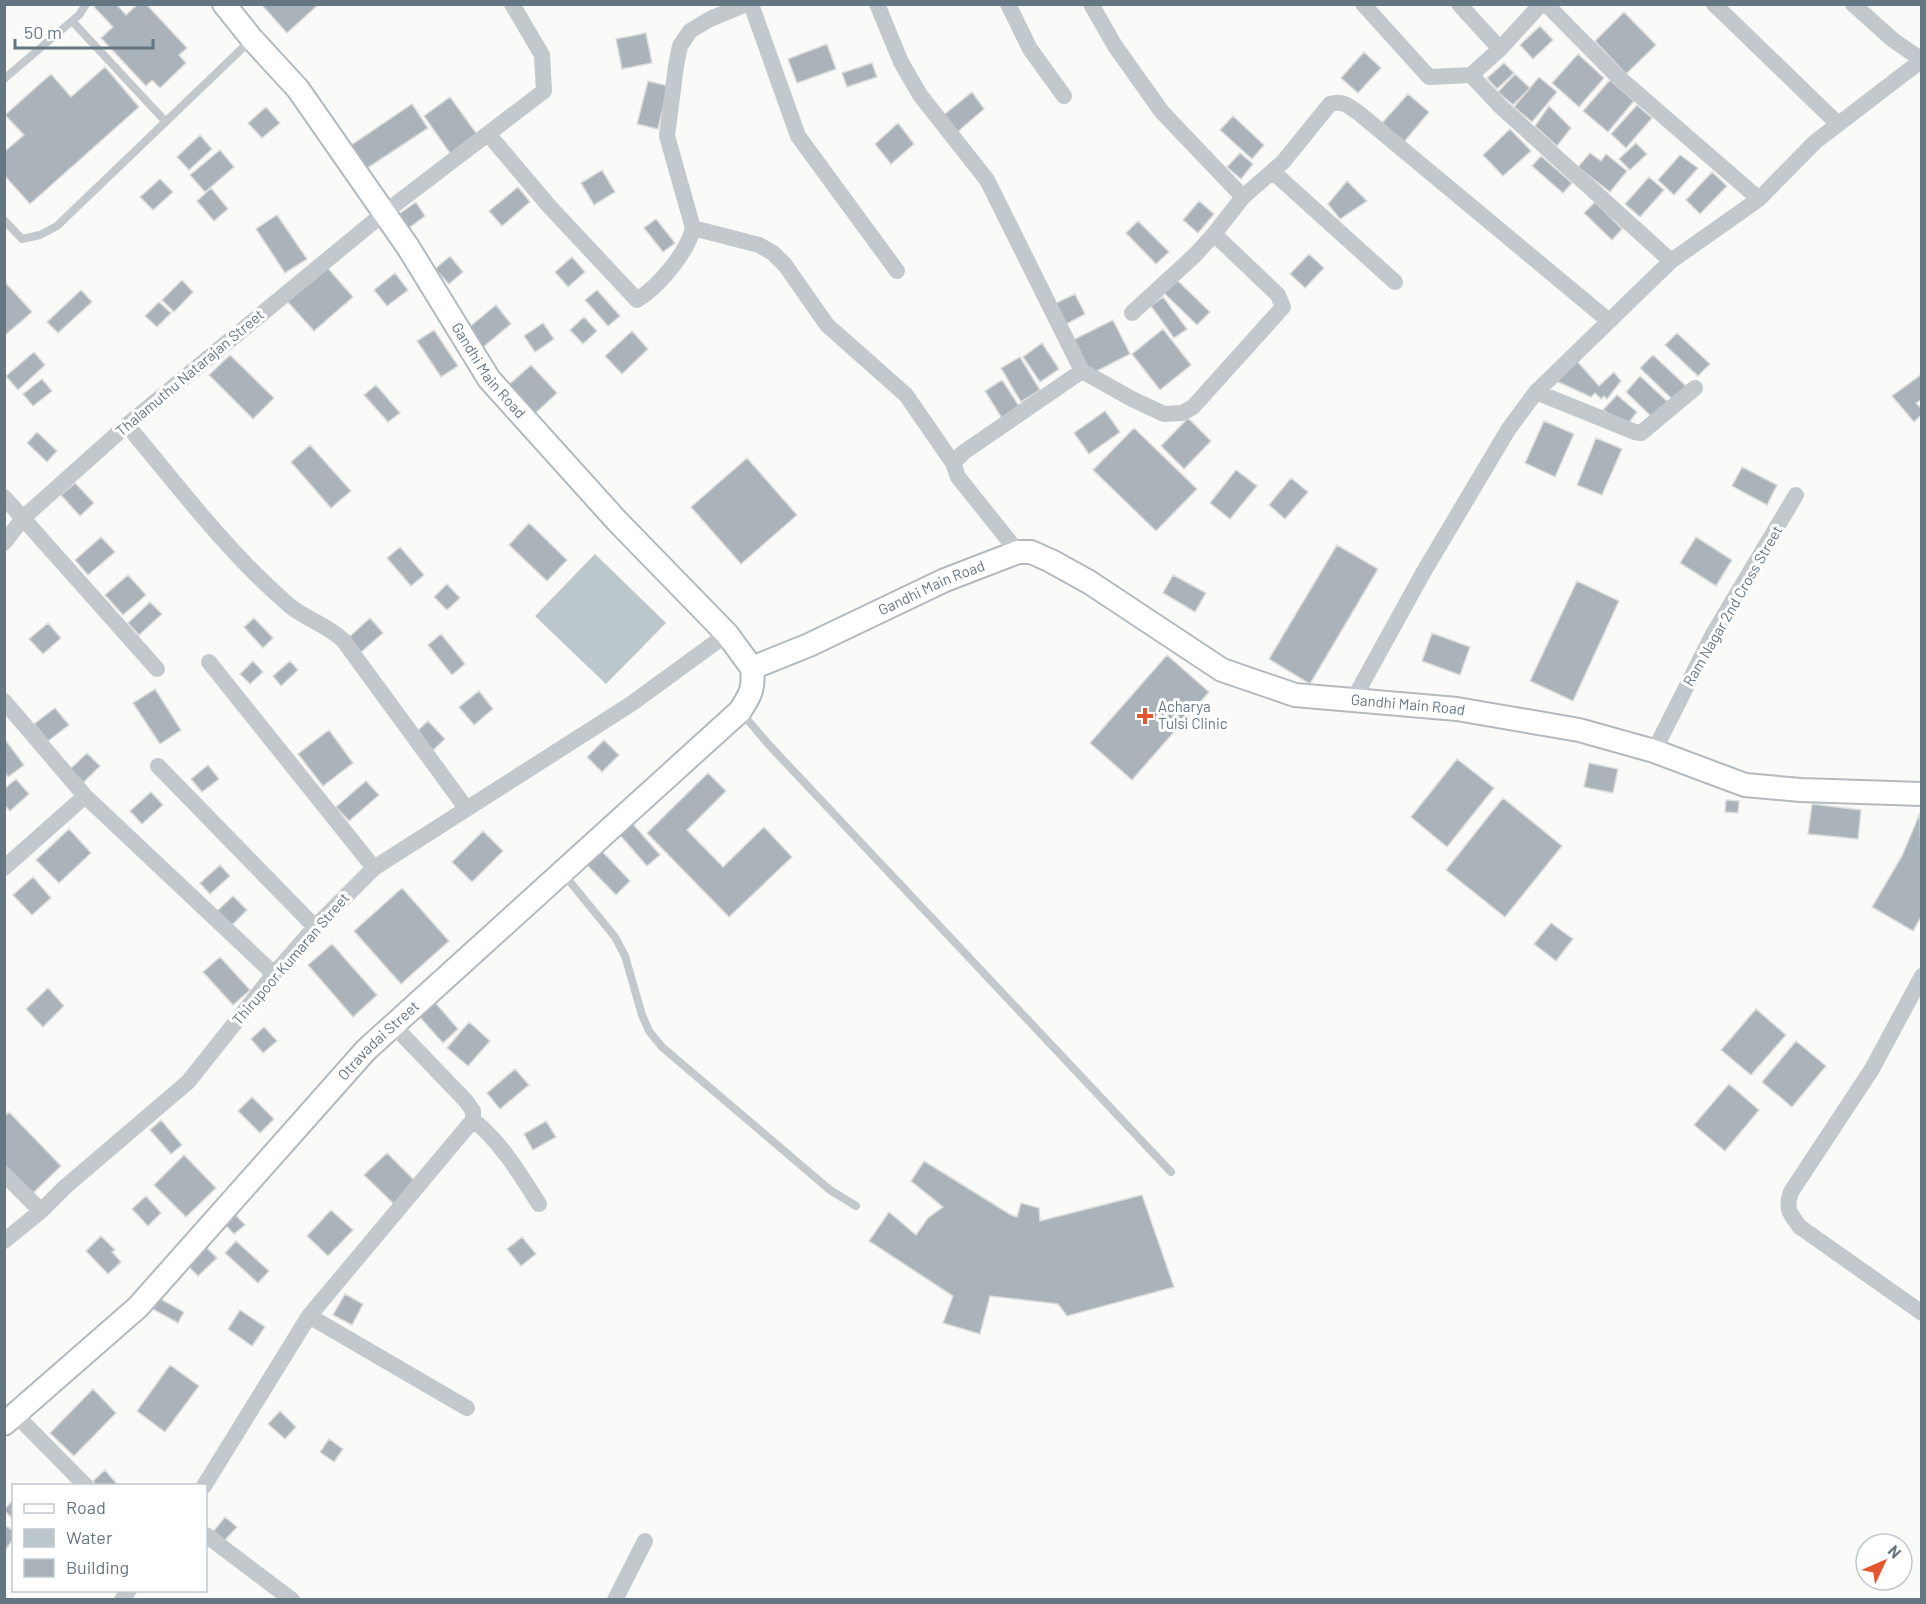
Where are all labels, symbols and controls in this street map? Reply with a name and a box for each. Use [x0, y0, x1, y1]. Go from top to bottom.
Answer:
scale bar [15, 12, 153, 50]
text: 50 m [24, 21, 62, 43]
street label: Thalamuthu Natarajan Street [112, 305, 267, 439]
street label: Gandhi Main Road [449, 319, 530, 422]
street label: Ram Nagar 2nd Cross Street [1679, 522, 1785, 689]
street label: Gandhi Main Road [875, 556, 987, 619]
street label: Gandhi Main Road [1350, 690, 1467, 718]
place label: Acharya Tulsi Clinic [1158, 697, 1228, 732]
marker: Acharya Tulsi Clinic [1136, 707, 1154, 725]
street label: Thirupoor Kumaran Street [228, 889, 353, 1028]
street label: Otravadai Street [334, 996, 422, 1083]
legend [12, 1484, 207, 1592]
text: Road [66, 1496, 106, 1518]
text: Water [66, 1526, 113, 1548]
north arrow [1854, 1532, 1914, 1592]
text: N [1885, 1541, 1906, 1562]
text: Building [66, 1556, 129, 1578]

